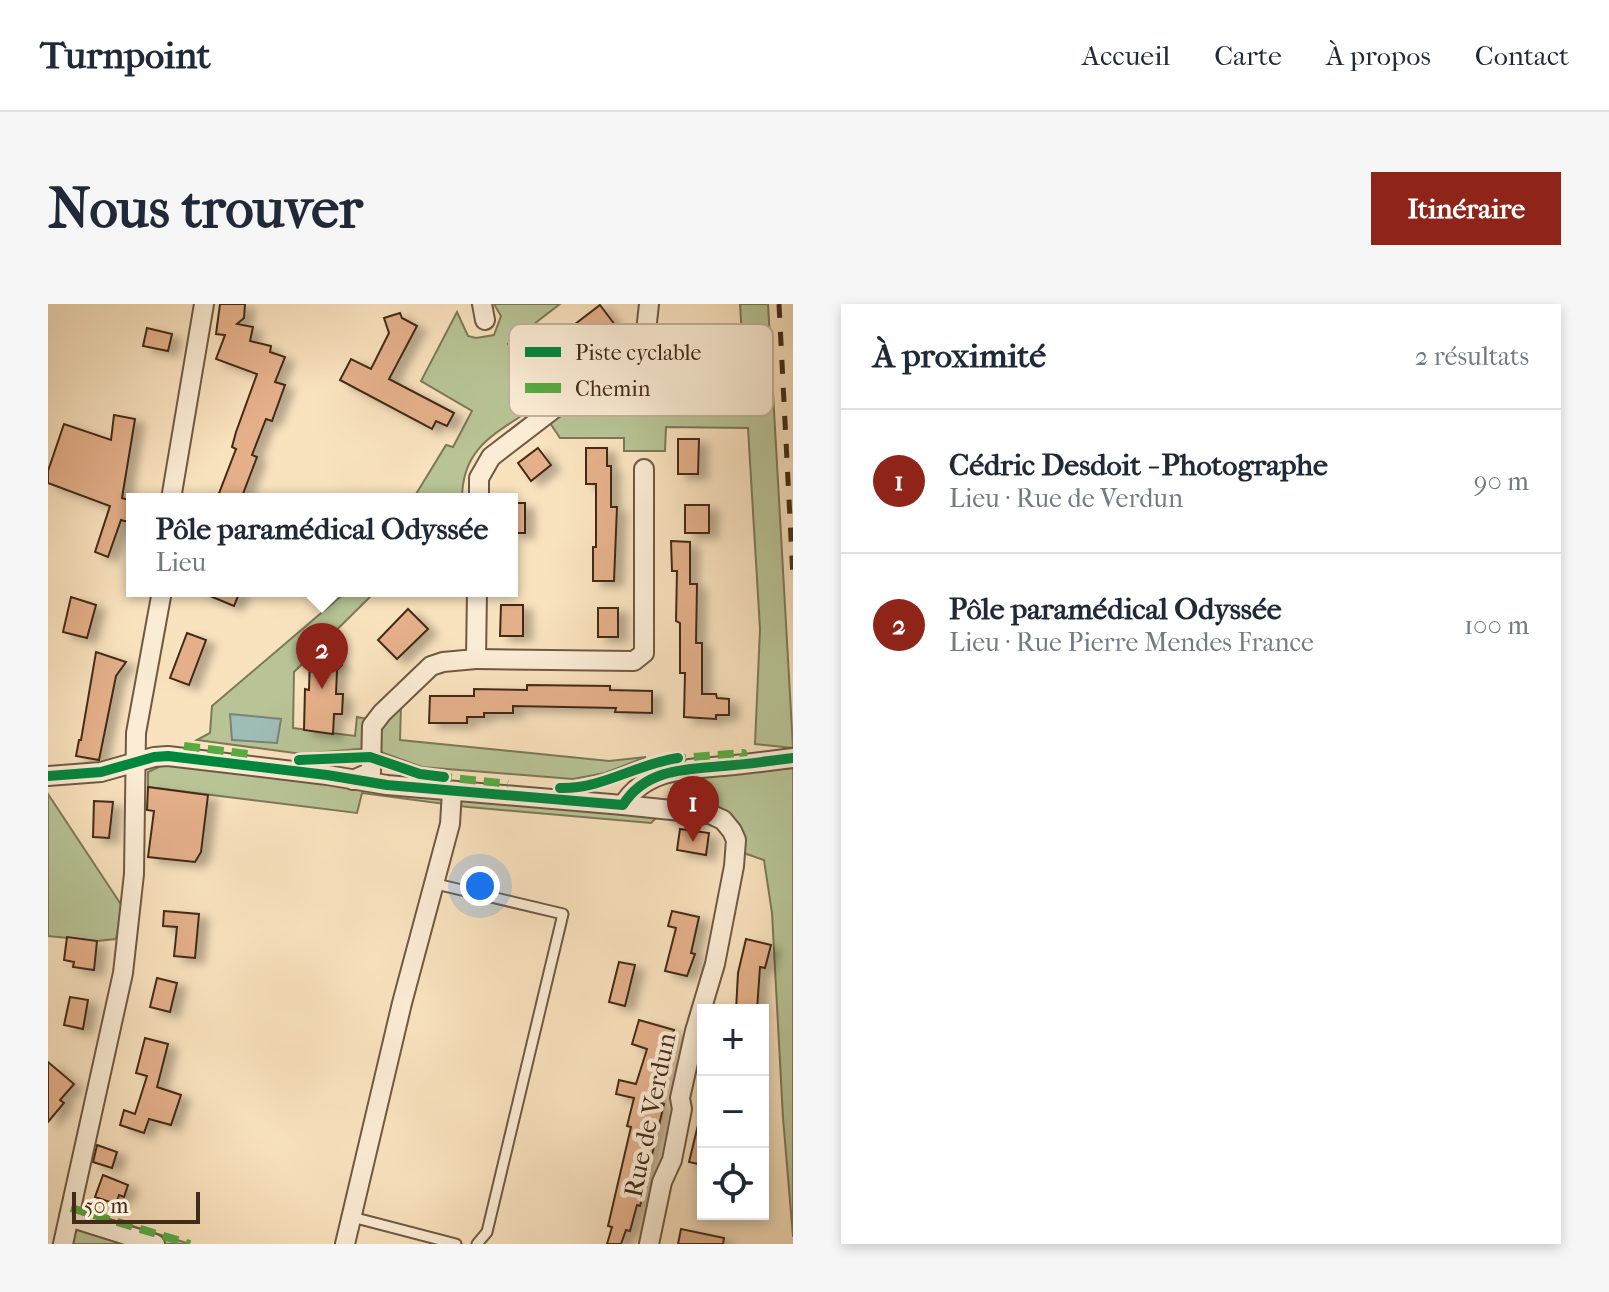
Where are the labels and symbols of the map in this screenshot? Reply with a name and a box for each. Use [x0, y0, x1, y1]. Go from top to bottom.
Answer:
legend [509, 324, 773, 416]
text: Piste cyclable [575, 340, 701, 366]
text: Chemin [575, 376, 651, 402]
pin: 2 [296, 623, 348, 689]
pin: 1 [667, 776, 719, 842]
your location [460, 866, 500, 906]
street label: Rue de Verdun [617, 1030, 683, 1200]
scale bar [72, 1188, 200, 1224]

